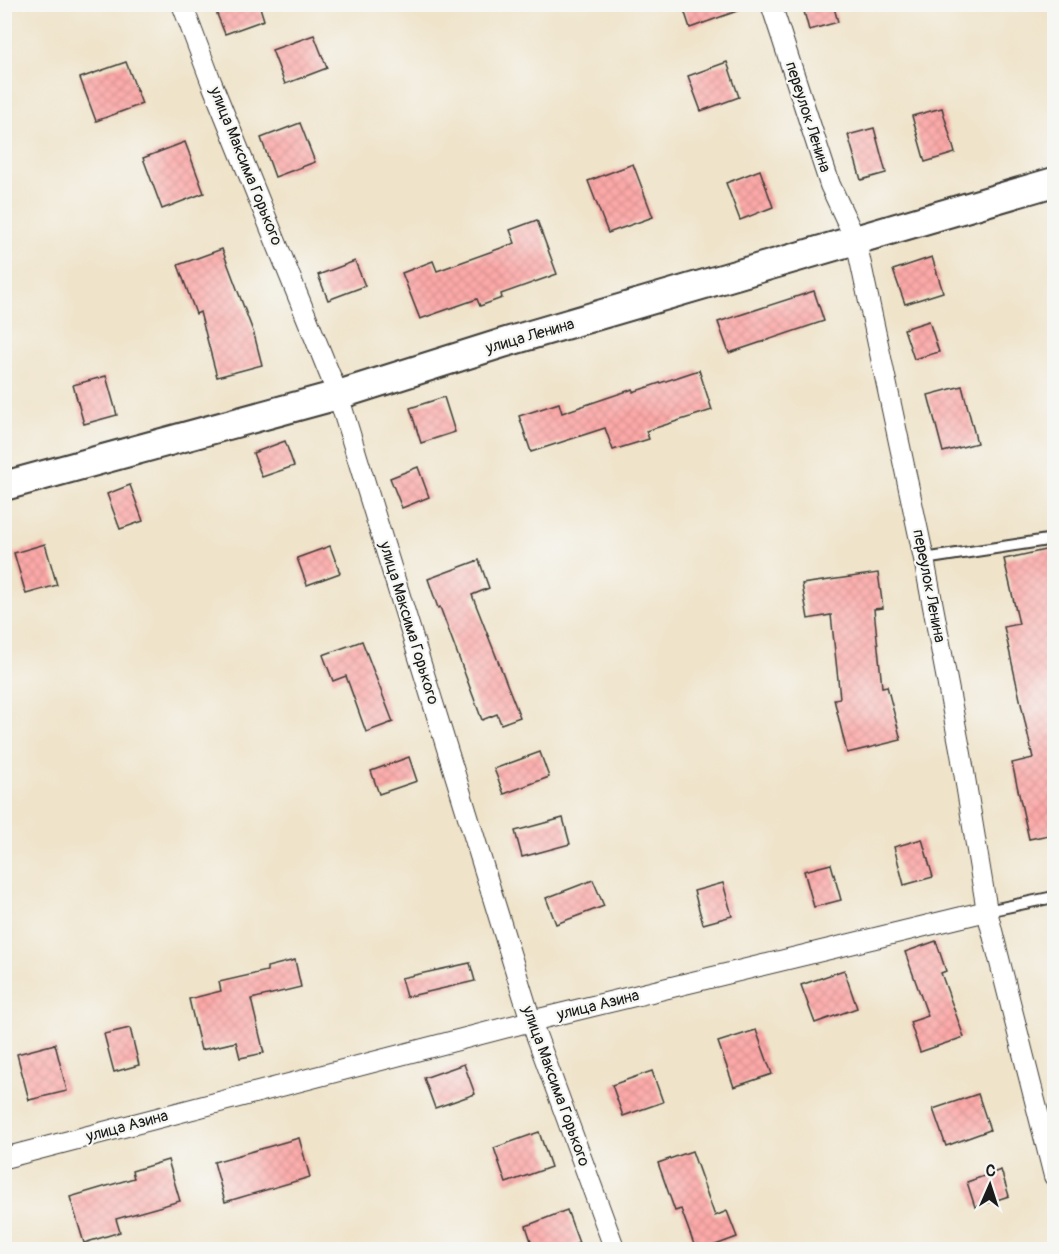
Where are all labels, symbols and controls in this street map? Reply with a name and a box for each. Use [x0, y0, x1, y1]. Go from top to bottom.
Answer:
street label: переулок Ленина [781, 59, 835, 175]
street label: улица Максима Горького [205, 83, 287, 249]
street label: улица Ленина [482, 314, 577, 358]
street label: переулок Ленина [908, 528, 950, 644]
street label: улица Максима Горького [374, 538, 443, 707]
street label: улица Азина [554, 985, 641, 1025]
street label: улица Максима Горького [517, 1002, 594, 1169]
street label: улица Азина [83, 1105, 170, 1147]
north arrow [960, 1155, 1020, 1215]
text: С [985, 1161, 996, 1181]

